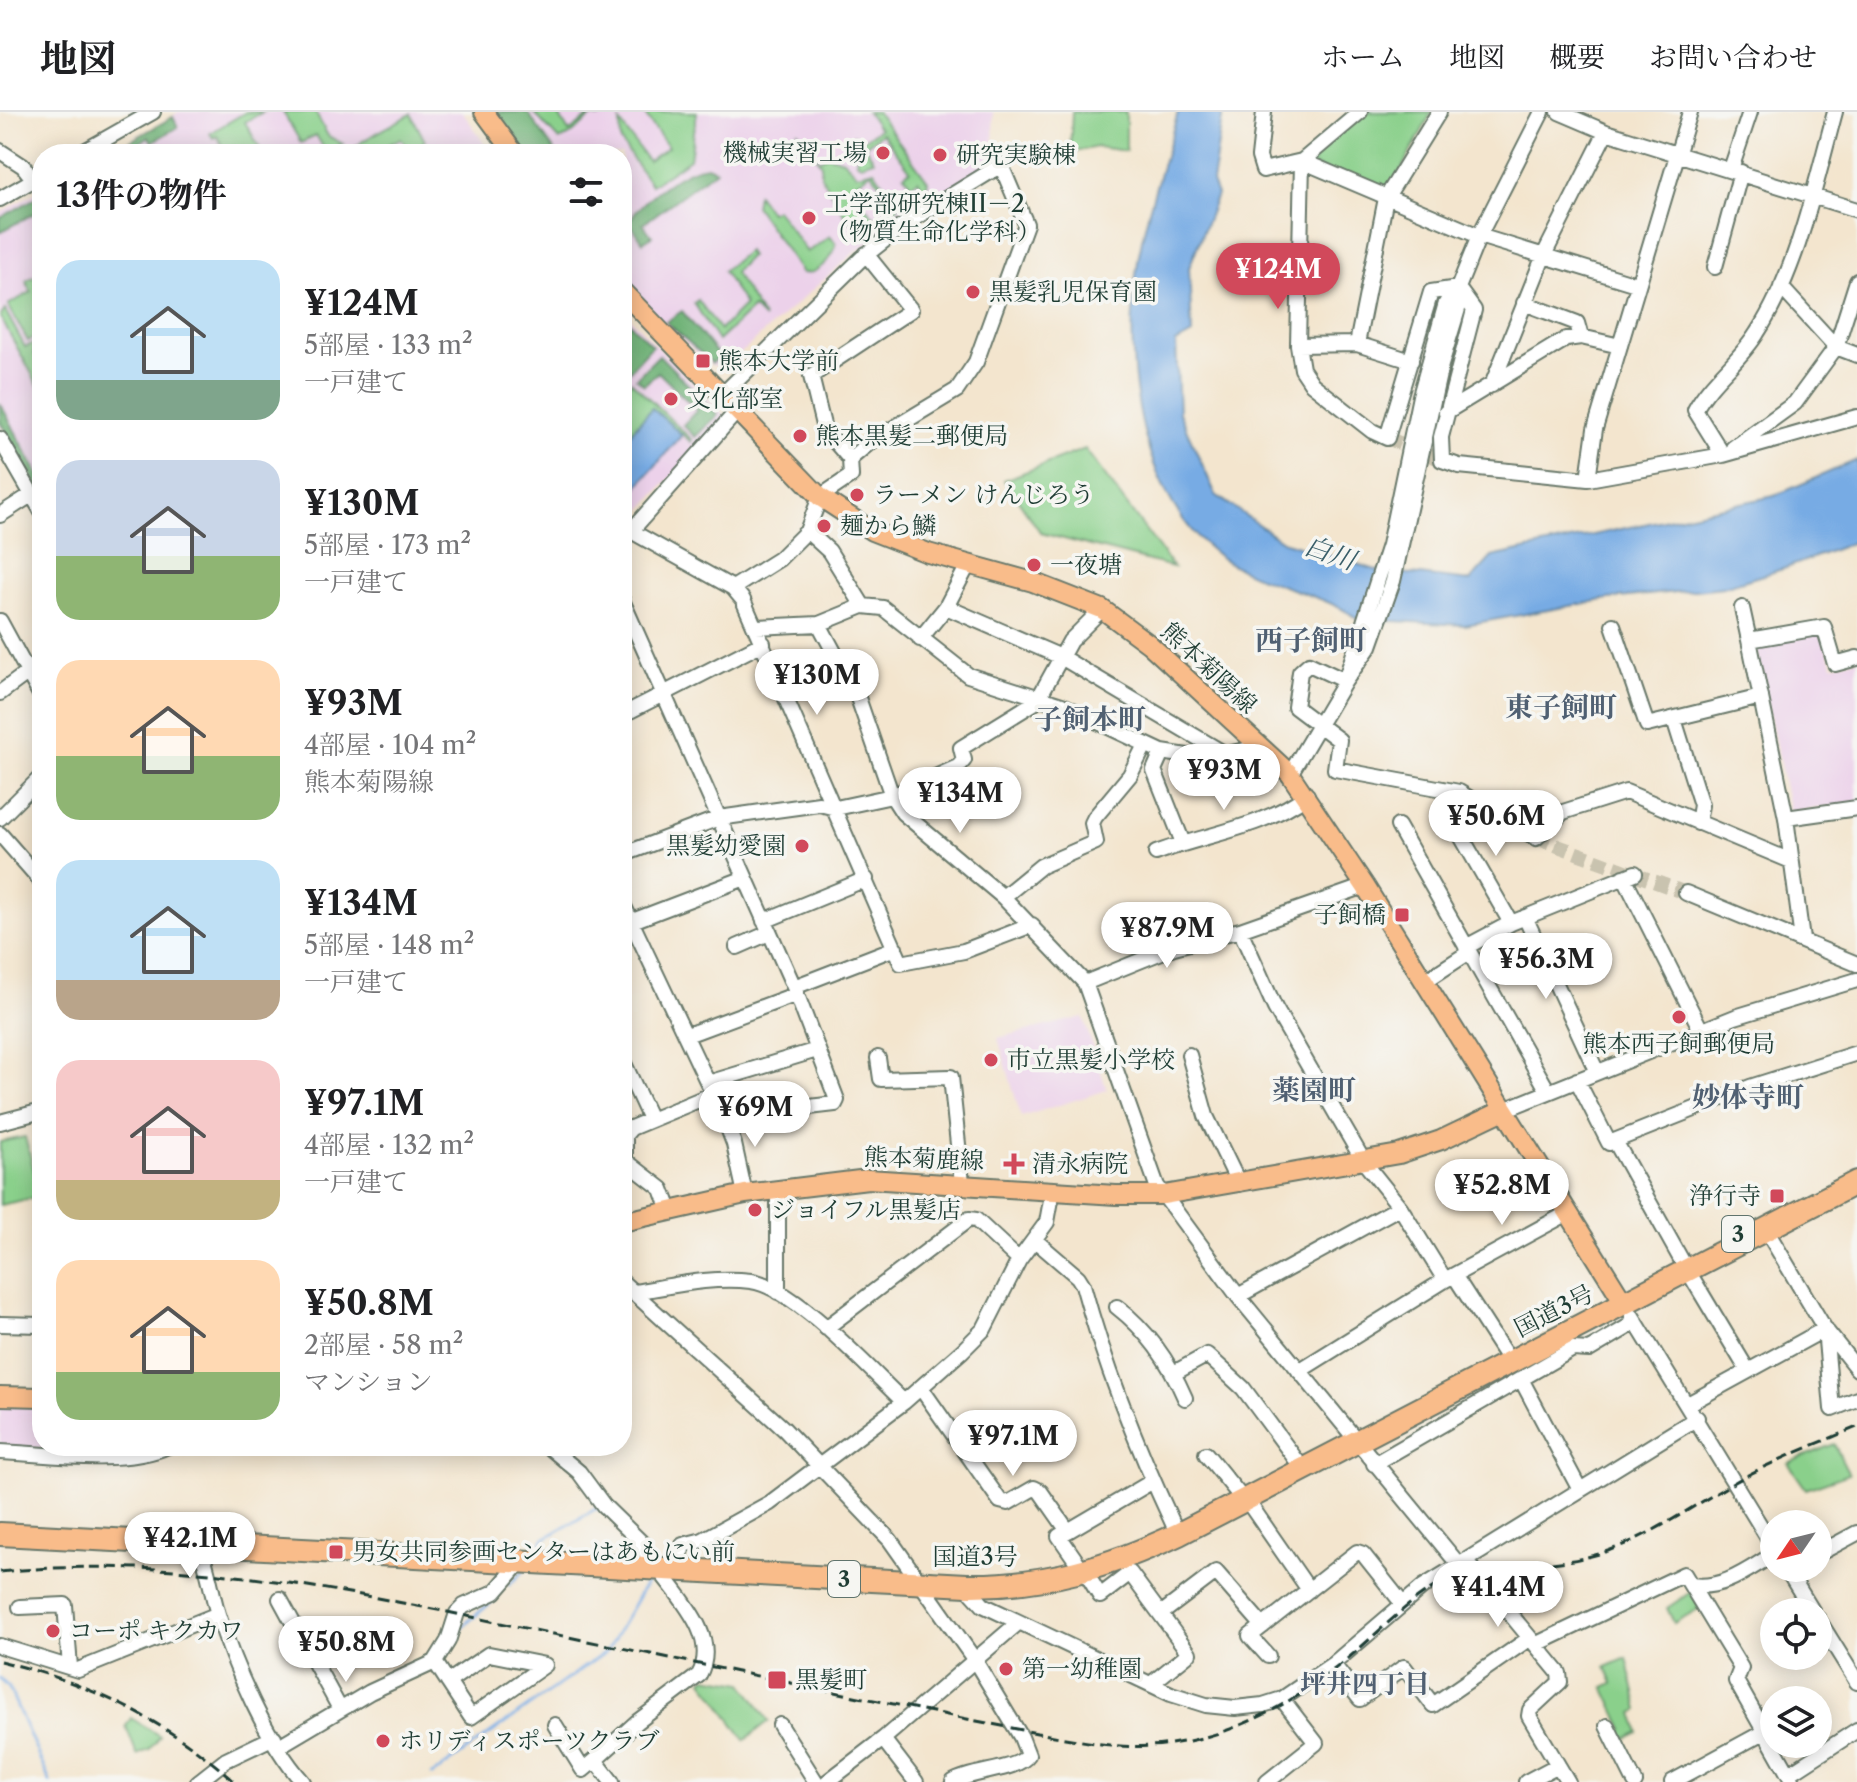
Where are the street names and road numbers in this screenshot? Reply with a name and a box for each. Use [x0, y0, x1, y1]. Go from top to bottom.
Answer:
street label: 熊本菊陽線 [1156, 616, 1263, 719]
street label: 熊本菊鹿線 [864, 1142, 984, 1175]
road number: 3 [1722, 1216, 1754, 1252]
street label: 国道3号 [1509, 1278, 1598, 1343]
street label: 国道3号 [932, 1542, 1018, 1571]
road number: 3 [828, 1561, 860, 1597]

